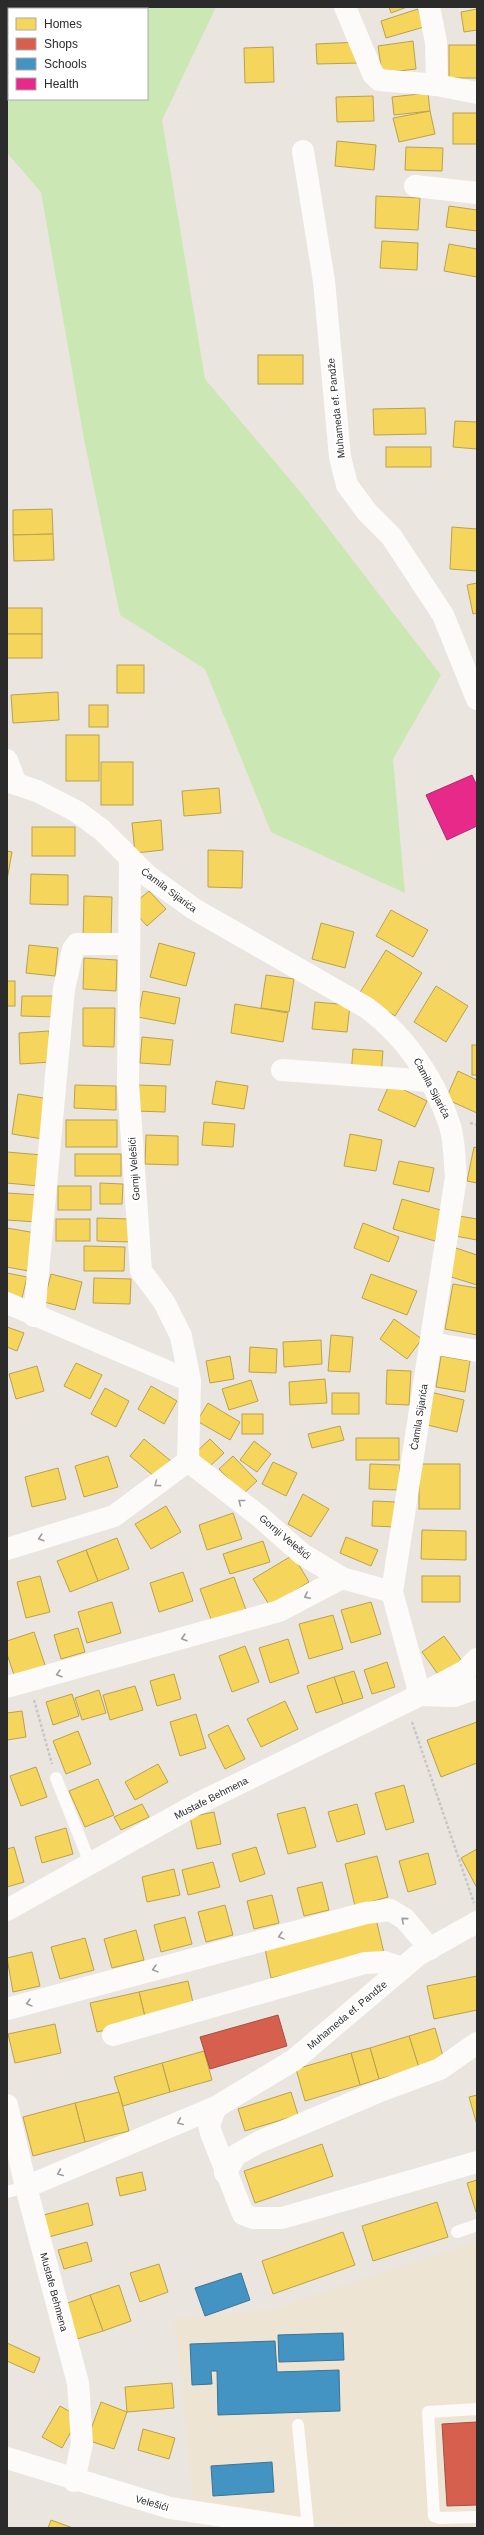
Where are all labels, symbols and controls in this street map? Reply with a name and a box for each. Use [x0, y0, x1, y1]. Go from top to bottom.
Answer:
legend [8, 8, 148, 100]
text: Homes [44, 17, 82, 31]
text: Shops [44, 37, 78, 51]
text: Schools [44, 57, 87, 71]
text: Health [44, 77, 79, 91]
street label: Muhameda ef. Pandže [325, 357, 347, 459]
street label: Ćamila Sijarića [139, 865, 200, 915]
street label: Ćamila Sijarića [411, 1056, 454, 1120]
street label: Gornji Velešići [126, 1137, 142, 1201]
street label: Ćamila Sijarića [407, 1383, 430, 1451]
one-way arrow [154, 1479, 161, 1486]
one-way arrow [239, 1500, 246, 1507]
street label: Gornji Velešići [257, 1512, 313, 1562]
one-way arrow [37, 1533, 44, 1542]
one-way arrow [304, 1592, 311, 1599]
one-way arrow [181, 1633, 188, 1642]
one-way arrow [56, 1669, 63, 1678]
street label: Mustafe Behmena [172, 1774, 250, 1821]
one-way arrow [402, 1917, 409, 1924]
one-way arrow [277, 1931, 284, 1939]
one-way arrow [152, 1964, 159, 1973]
street label: Muhameda ef. Pandže [305, 1978, 389, 2052]
one-way arrow [26, 1998, 33, 2006]
one-way arrow [176, 2117, 184, 2125]
one-way arrow [57, 2168, 64, 2176]
street label: Mustafe Behmena [38, 2251, 70, 2333]
street label: Velešići [134, 2493, 170, 2513]

